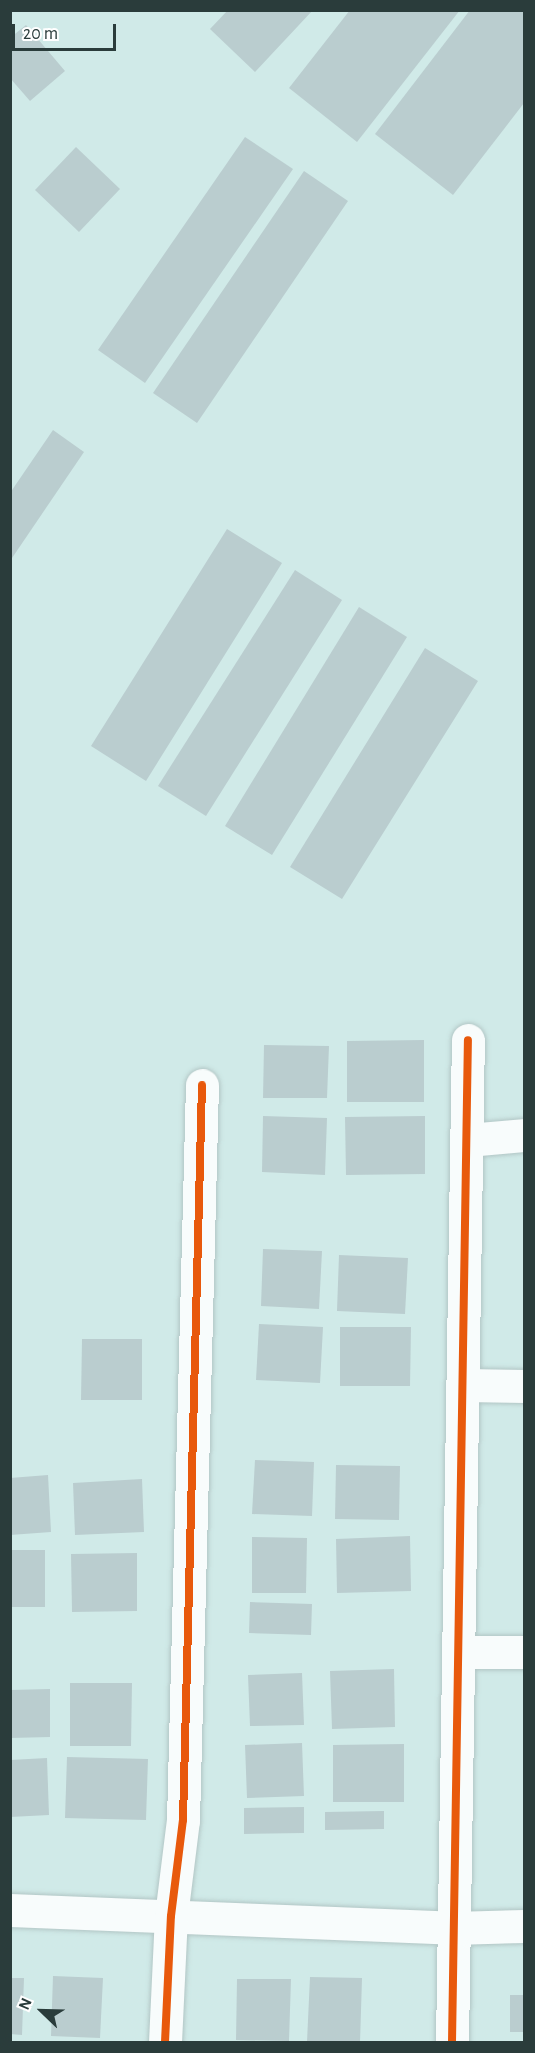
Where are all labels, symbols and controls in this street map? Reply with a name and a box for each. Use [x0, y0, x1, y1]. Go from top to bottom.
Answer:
scale bar [15, 12, 118, 50]
text: 20 m [23, 25, 58, 43]
north arrow [12, 1981, 72, 2041]
text: N [16, 1996, 35, 2012]

